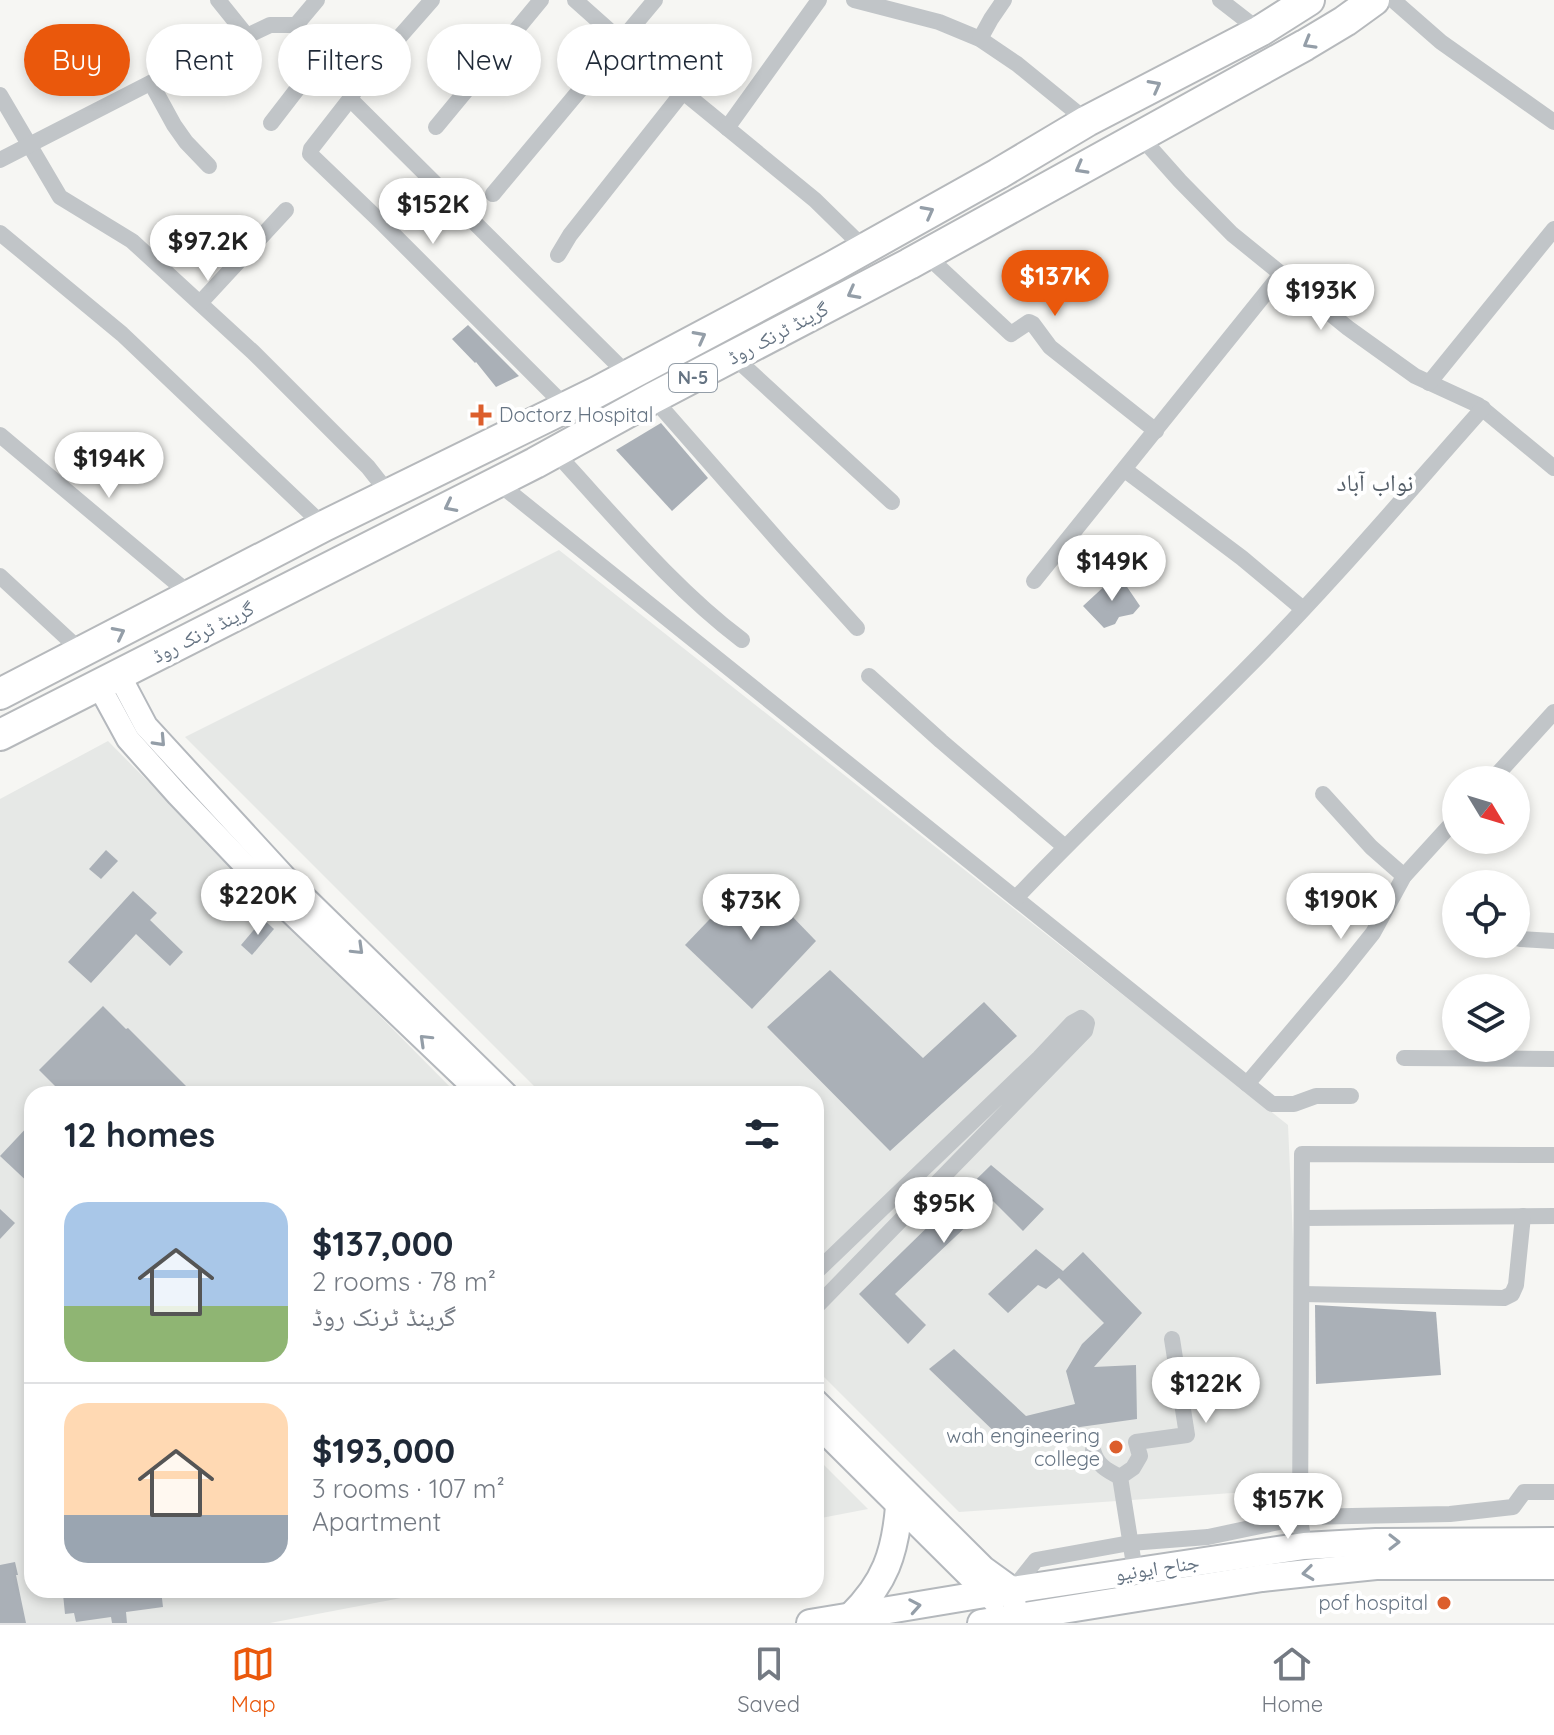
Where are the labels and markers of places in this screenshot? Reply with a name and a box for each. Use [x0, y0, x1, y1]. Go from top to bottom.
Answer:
pin: $152K [377, 178, 489, 246]
pin: $97.2K [143, 215, 273, 283]
pin: $137K [999, 250, 1111, 318]
pin: $193K [1265, 264, 1377, 332]
place label: Doctorz Hospital [499, 402, 653, 427]
marker: Doctorz Hospital [470, 404, 492, 426]
pin: $194K [53, 432, 165, 500]
pin: $149K [1056, 535, 1168, 603]
pin: $220K [202, 869, 314, 937]
pin: $190K [1285, 873, 1397, 941]
pin: $73K [704, 874, 798, 942]
pin: $95K [897, 1177, 991, 1245]
pin: $122K [1150, 1357, 1262, 1425]
place label: wah engineering college [946, 1423, 1100, 1471]
marker: wah engineering college [1107, 1438, 1125, 1456]
pin: $157K [1232, 1473, 1344, 1541]
place label: pof hospital [1318, 1590, 1428, 1615]
marker: pof hospital [1435, 1594, 1453, 1612]

